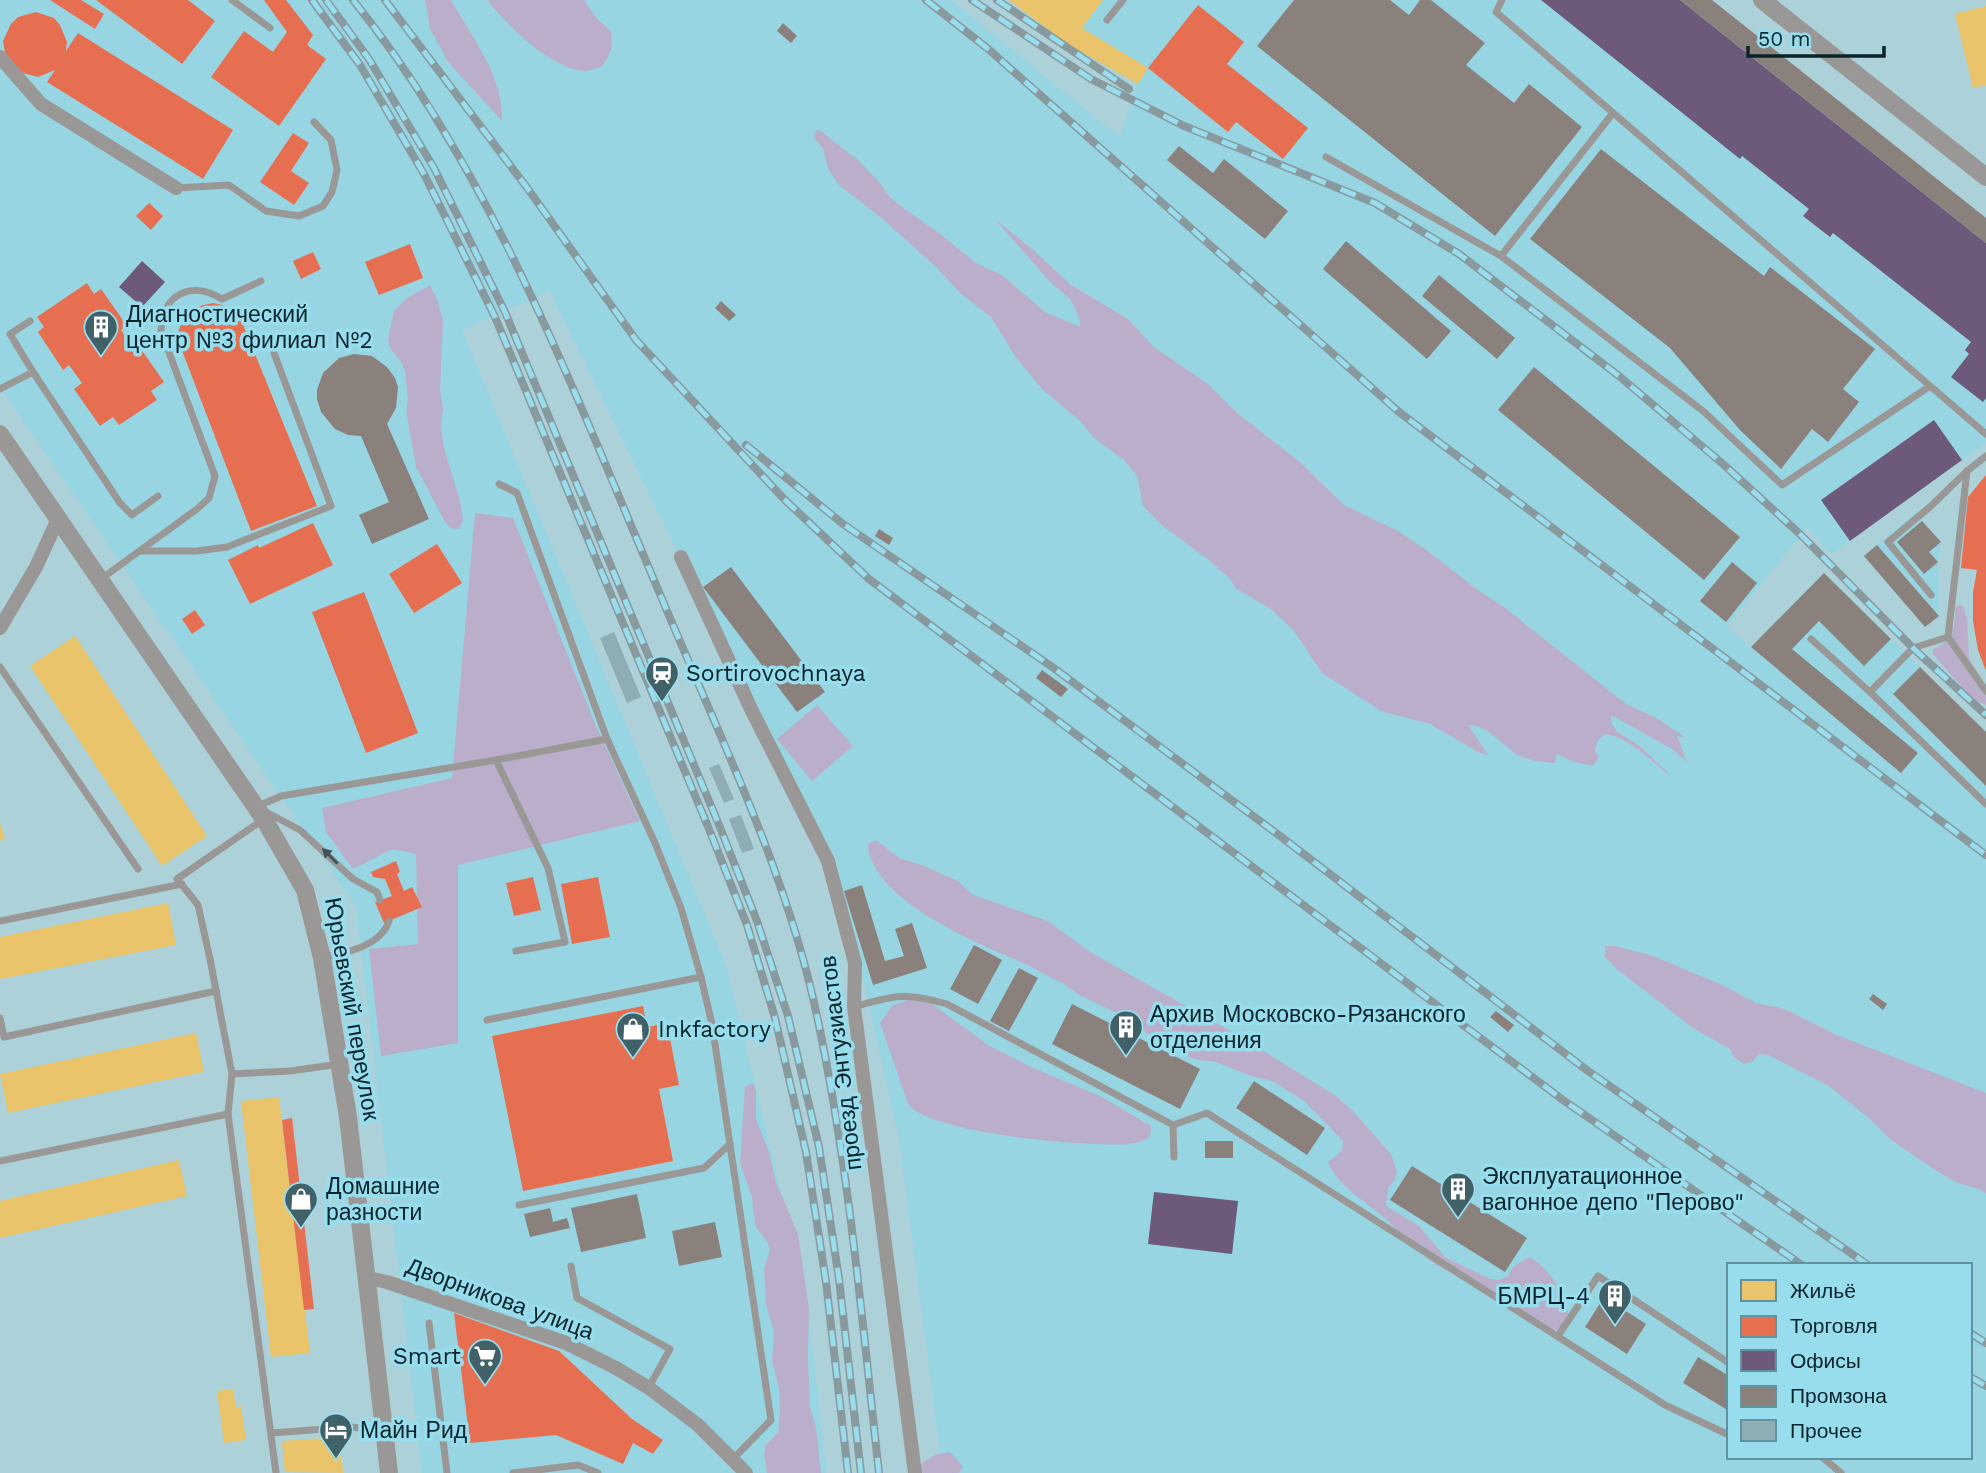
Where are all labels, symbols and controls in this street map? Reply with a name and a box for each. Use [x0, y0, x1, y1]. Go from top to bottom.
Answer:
scale bar [1748, 14, 1884, 58]
text: 50 m [1758, 26, 1810, 51]
place label: Диагностический центр №3 филиал №2 [126, 301, 373, 354]
building icon: Диагностический центр №3 филиал №2 [82, 308, 120, 357]
station icon: Sortirovochnaya [643, 654, 681, 703]
place label: Sortirovochnaya [686, 660, 866, 687]
one-way arrow [322, 848, 338, 865]
street label: Юрьевский переулок [319, 895, 385, 1124]
street label: проезд Энтузиастов [814, 954, 868, 1172]
place label: Архив Московско-Рязанского отделения [1150, 1001, 1466, 1054]
building icon: Архив Московско-Рязанского отделения [1107, 1008, 1145, 1057]
shop icon: Inkfactory [614, 1010, 652, 1059]
place label: Inkfactory [658, 1016, 771, 1043]
place label: Эксплуатационное вагонное депо "Перово" [1482, 1163, 1744, 1216]
building icon: Эксплуатационное вагонное депо "Перово" [1439, 1170, 1477, 1219]
place label: Домашние разности [326, 1173, 440, 1226]
shop icon: Домашние разности [282, 1180, 320, 1229]
street label: Дворникова улица [403, 1253, 598, 1346]
legend [1727, 1263, 1972, 1459]
building icon: БМРЦ-4 [1596, 1277, 1634, 1326]
text: Жильё [1790, 1278, 1856, 1303]
place label: БМРЦ-4 [1498, 1283, 1590, 1310]
text: Торговля [1790, 1313, 1878, 1338]
supermarket icon: Smart [466, 1337, 504, 1386]
place label: Smart [393, 1343, 461, 1370]
text: Офисы [1790, 1348, 1861, 1373]
text: Промзона [1790, 1383, 1887, 1408]
hotel icon: Майн Рид [317, 1411, 355, 1460]
place label: Майн Рид [360, 1417, 468, 1444]
text: Прочее [1790, 1418, 1862, 1443]

